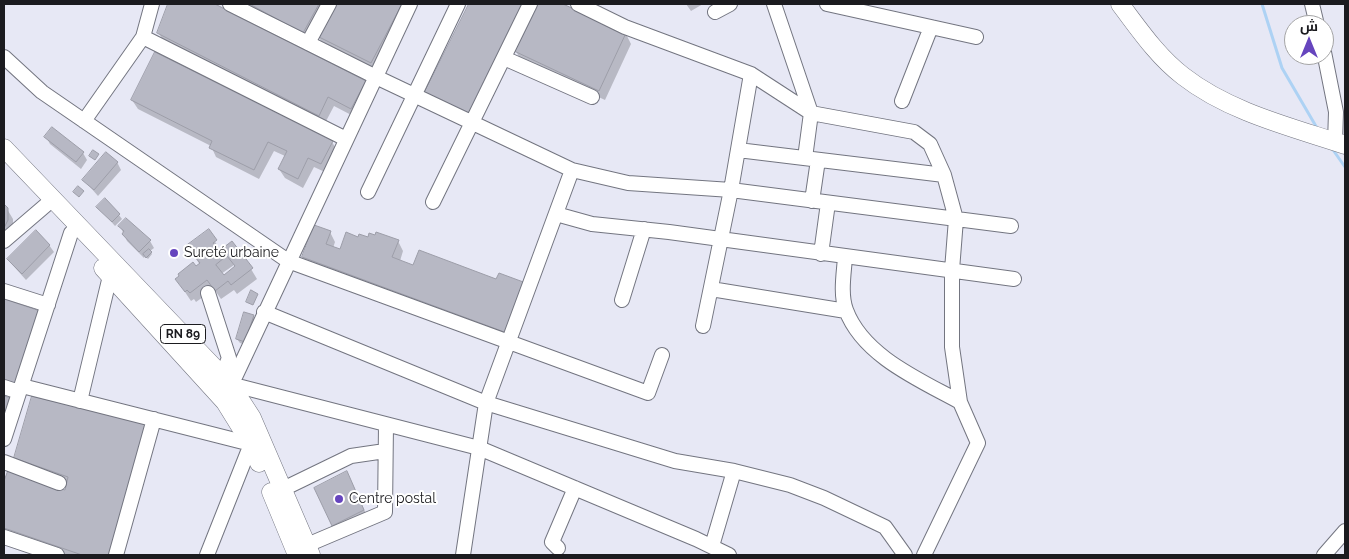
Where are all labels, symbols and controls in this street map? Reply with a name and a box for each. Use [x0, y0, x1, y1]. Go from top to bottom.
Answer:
north arrow [1284, 15, 1334, 65]
text: ش [1300, 18, 1318, 34]
place label: Sureté urbaine [184, 245, 279, 261]
marker: Sureté urbaine [168, 247, 180, 259]
road number: RN 89 [160, 324, 206, 344]
place label: Centre postal [349, 491, 436, 507]
marker: Centre postal [333, 493, 345, 505]

